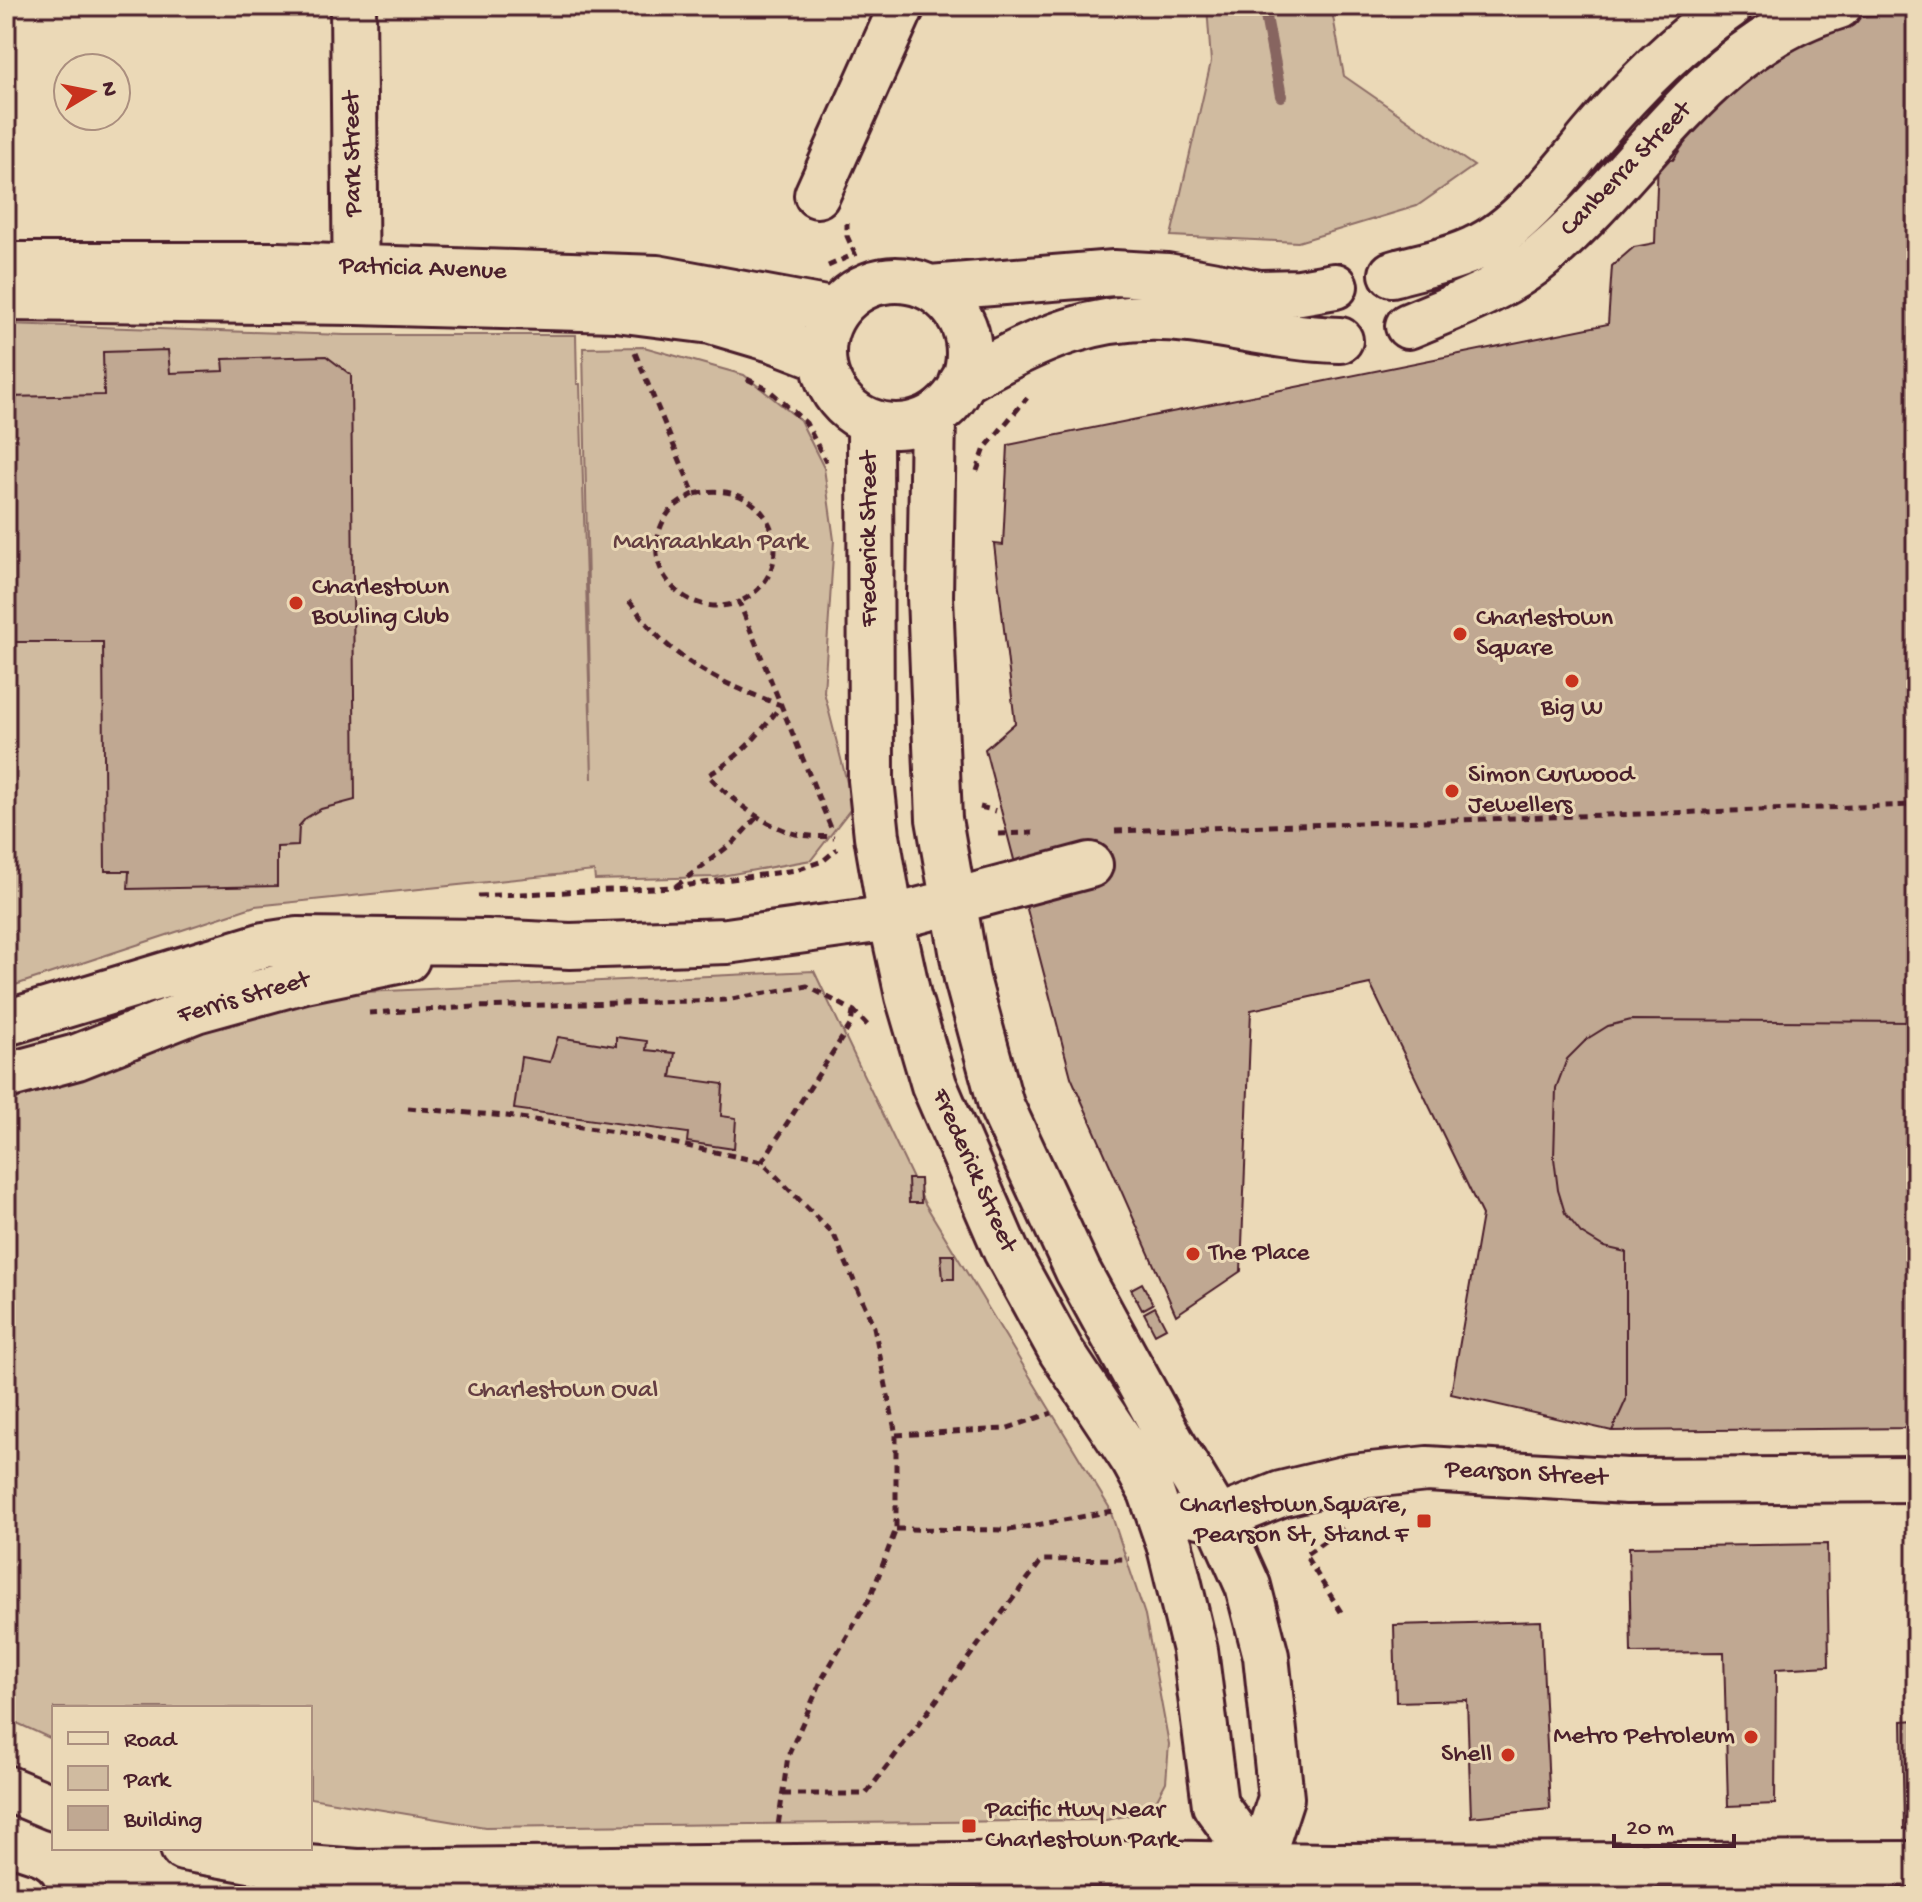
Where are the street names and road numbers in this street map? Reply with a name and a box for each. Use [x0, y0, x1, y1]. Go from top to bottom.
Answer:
street label: Park Street [337, 89, 371, 218]
street label: Canberra Street [1555, 94, 1701, 244]
street label: Patricia Avenue [338, 252, 508, 288]
street label: Frederick Street [855, 449, 886, 628]
street label: Ferris Street [173, 965, 316, 1033]
street label: Frederick Street [923, 1084, 1024, 1260]
street label: Pearson Street [1443, 1455, 1610, 1495]

